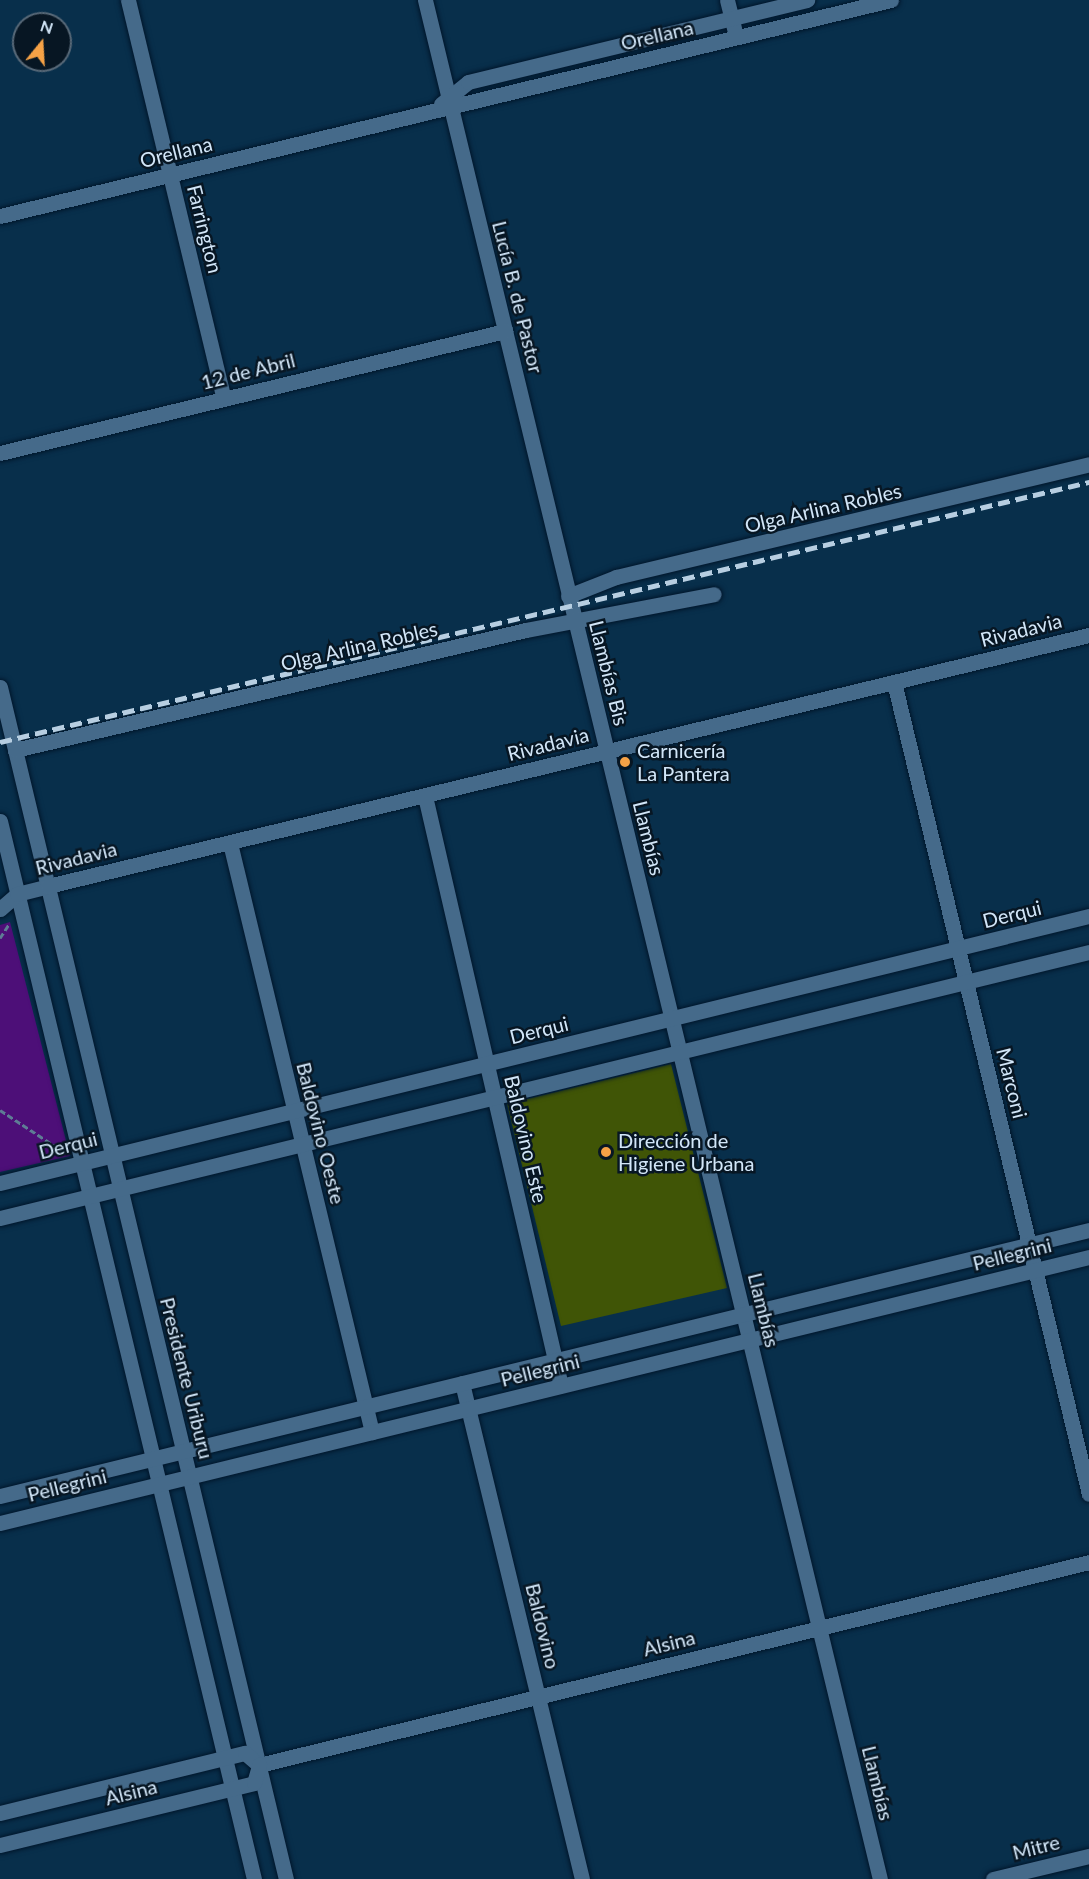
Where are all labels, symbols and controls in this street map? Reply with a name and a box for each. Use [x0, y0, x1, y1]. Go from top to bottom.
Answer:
north arrow [12, 12, 72, 72]
text: N [38, 15, 56, 37]
street label: Orellana [618, 15, 696, 55]
street label: Orellana [137, 131, 215, 173]
street label: Farrington [182, 182, 228, 276]
street label: Lucía B. de Pastor [487, 218, 549, 376]
street label: 12 de Abril [198, 348, 298, 394]
street label: Olga Arlina Robles [742, 478, 904, 538]
street label: Rivadavia [978, 608, 1064, 652]
street label: Olga Arlina Robles [278, 616, 440, 676]
street label: Llambías Bis [584, 618, 634, 728]
street label: Rivadavia [505, 722, 591, 766]
place label: Carnicería La Pantera [637, 738, 730, 785]
marker: Carnicería La Pantera [618, 755, 632, 769]
street label: Llambías [628, 798, 670, 878]
street label: Rivadavia [33, 836, 119, 880]
street label: Derqui [980, 895, 1044, 933]
street label: Derqui [507, 1011, 571, 1049]
street label: Marconi [992, 1045, 1032, 1121]
street label: Baldovino Oeste [292, 1060, 350, 1206]
street label: Baldovino Este [500, 1073, 552, 1205]
street label: Derqui [36, 1126, 100, 1164]
place label: Dirección de Higiene Urbana [618, 1128, 754, 1175]
marker: Dirección de Higiene Urbana [599, 1145, 613, 1159]
street label: Pellegrini [970, 1233, 1054, 1275]
street label: Llambías [743, 1270, 785, 1350]
street label: Presidente Uriburu [155, 1295, 219, 1461]
street label: Pellegrini [498, 1349, 582, 1391]
street label: Pellegrini [25, 1464, 109, 1506]
street label: Baldovino [521, 1581, 565, 1671]
street label: Alsina [640, 1625, 698, 1661]
street label: Llambías [857, 1743, 899, 1823]
street label: Alsina [102, 1774, 160, 1810]
street label: Mitre [1010, 1830, 1062, 1864]

